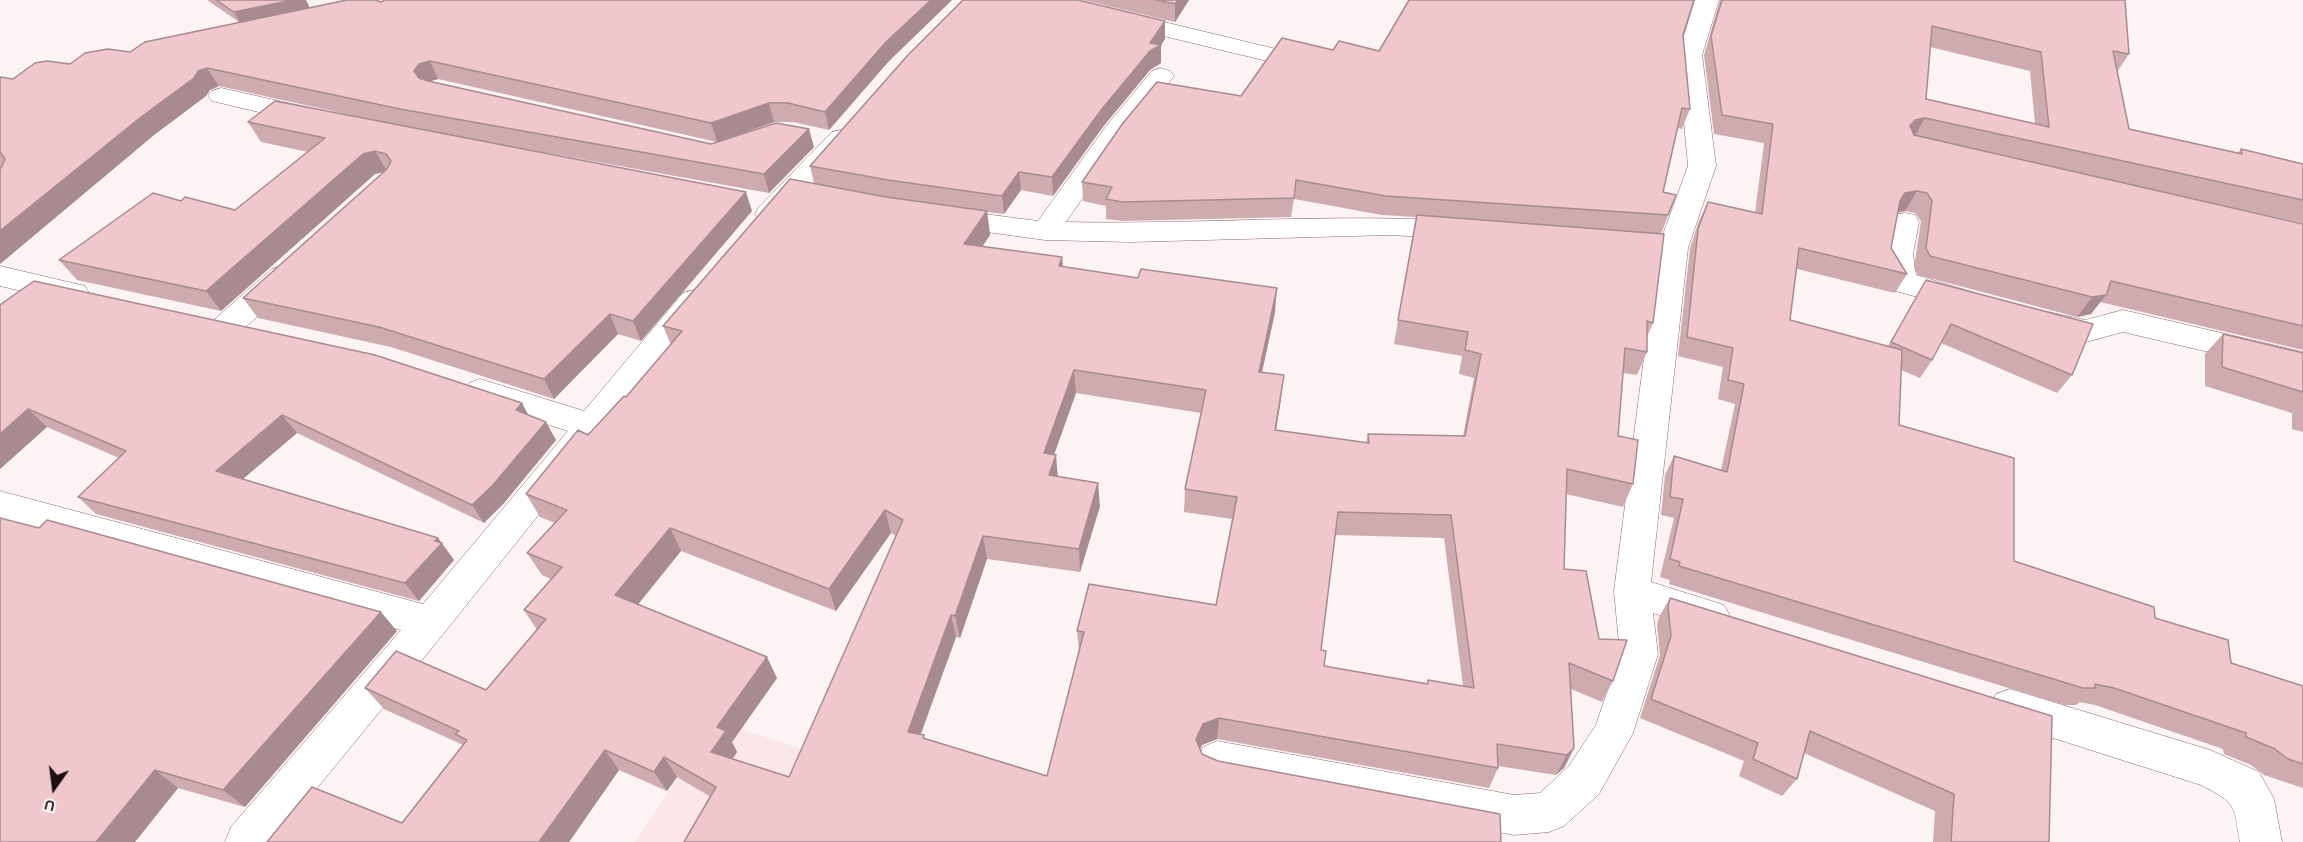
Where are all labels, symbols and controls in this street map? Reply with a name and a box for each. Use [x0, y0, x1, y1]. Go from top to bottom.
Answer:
north arrow [24, 758, 84, 818]
text: U [42, 795, 57, 817]

